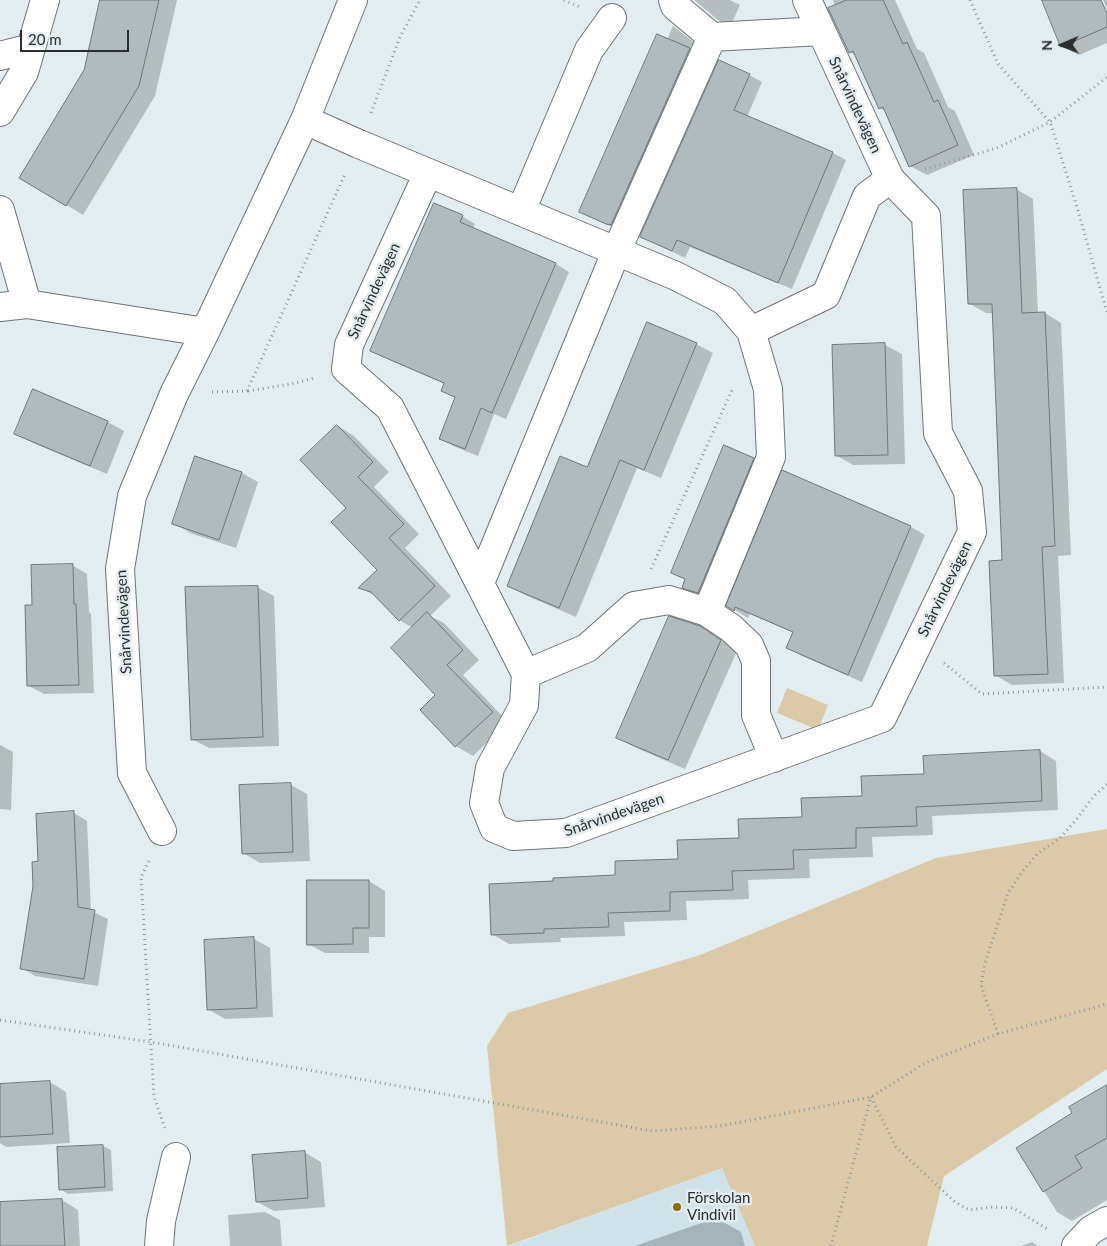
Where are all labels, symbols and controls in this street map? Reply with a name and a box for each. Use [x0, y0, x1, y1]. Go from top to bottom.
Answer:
scale bar [22, 20, 131, 52]
north arrow [1037, 20, 1087, 70]
text: 20 m [28, 30, 62, 48]
text: N [1038, 40, 1055, 51]
street label: Snårvindevägen [825, 54, 885, 156]
street label: Snårvindevägen [344, 240, 404, 342]
street label: Snårvindevägen [914, 538, 976, 640]
street label: Snårvindevägen [112, 570, 136, 674]
street label: Snårvindevägen [562, 790, 666, 840]
place label: Förskolan Vindivil [687, 1189, 750, 1224]
marker: Förskolan Vindivil [671, 1201, 683, 1213]

